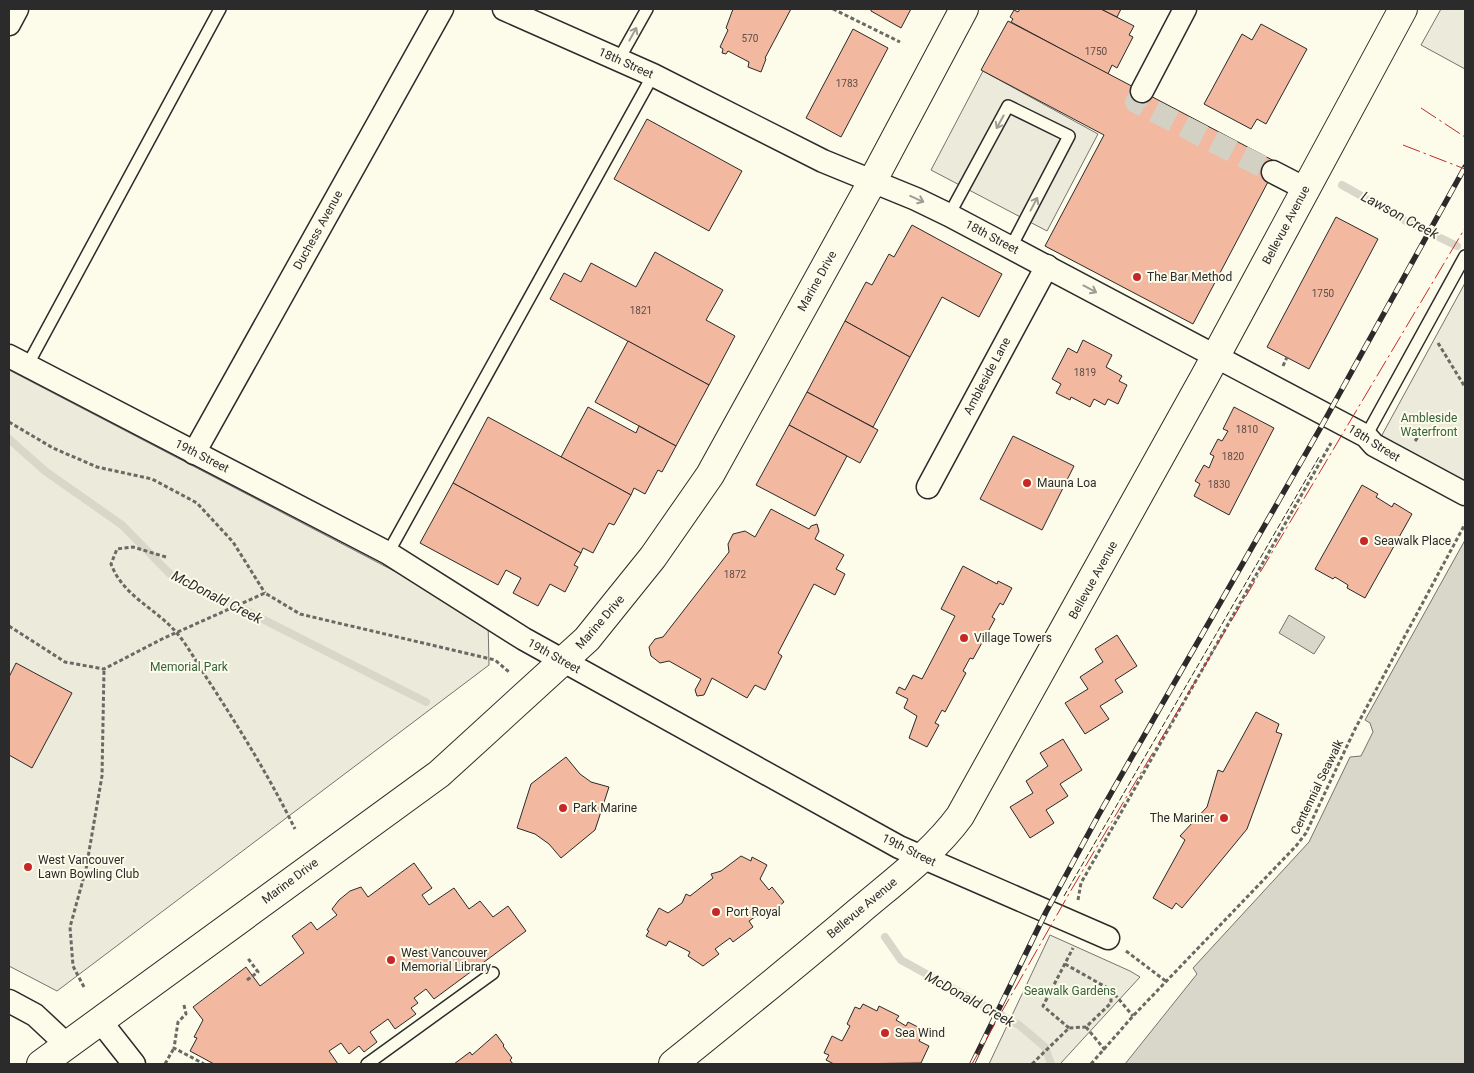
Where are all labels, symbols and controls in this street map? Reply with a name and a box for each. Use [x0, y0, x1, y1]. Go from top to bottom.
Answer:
one-way arrow [628, 27, 638, 42]
house number: 570 [742, 33, 759, 44]
street label: 18th Street [596, 45, 656, 81]
house number: 1750 [1085, 46, 1108, 57]
house number: 1783 [836, 78, 858, 89]
one-way arrow [995, 114, 1005, 129]
street label: Bellevue Avenue [1259, 183, 1313, 267]
street label: Duchess Avenue [290, 188, 346, 272]
water label: Lawson Creek [1359, 188, 1442, 243]
one-way arrow [910, 195, 925, 205]
one-way arrow [1030, 197, 1039, 212]
street label: 18th Street [963, 217, 1021, 257]
street label: Marine Drive [795, 248, 839, 314]
place label: The Bar Method [1147, 270, 1232, 284]
marker: The Bar Method [1131, 271, 1143, 283]
one-way arrow [1082, 284, 1097, 294]
house number: 1750 [1312, 288, 1335, 299]
house number: 1821 [630, 305, 652, 316]
street label: Ambleside Lane [961, 335, 1013, 417]
house number: 1819 [1074, 367, 1096, 378]
park label: Ambleside Waterfront [1401, 411, 1458, 439]
street label: 18th Street [1345, 422, 1403, 465]
house number: 1810 [1236, 424, 1259, 435]
street label: 19th Street [173, 436, 231, 476]
house number: 1820 [1222, 451, 1245, 462]
place label: Mauna Loa [1037, 476, 1097, 490]
marker: Mauna Loa [1021, 477, 1033, 489]
house number: 1830 [1208, 479, 1231, 490]
place label: Seawalk Place [1374, 534, 1451, 548]
marker: Seawalk Place [1358, 535, 1370, 547]
street label: Bellevue Avenue [1066, 539, 1120, 621]
water label: McDonald Creek [169, 567, 266, 627]
house number: 1872 [724, 569, 747, 580]
street label: Marine Drive [573, 592, 627, 652]
place label: Village Towers [974, 631, 1052, 645]
marker: Village Towers [958, 632, 970, 644]
street label: 19th Street [525, 636, 583, 676]
park label: Memorial Park [150, 660, 229, 674]
street label: Centennial Seawalk [1288, 736, 1347, 837]
place label: Park Marine [573, 801, 637, 815]
marker: Park Marine [557, 802, 569, 814]
place label: The Mariner [1150, 811, 1214, 825]
marker: The Mariner [1218, 812, 1230, 824]
street label: 19th Street [880, 831, 938, 869]
place label: West Vancouver Lawn Bowling Club [38, 853, 139, 881]
street label: Marine Drive [259, 855, 321, 907]
marker: West Vancouver Lawn Bowling Club [22, 861, 34, 873]
street label: Bellevue Avenue [824, 875, 900, 941]
place label: Port Royal [726, 905, 781, 919]
marker: Port Royal [710, 906, 722, 918]
place label: West Vancouver Memorial Library [401, 946, 491, 974]
marker: West Vancouver Memorial Library [385, 954, 397, 966]
water label: McDonald Creek [923, 968, 1018, 1031]
park label: Seawalk Gardens [1024, 984, 1116, 998]
place label: Sea Wind [895, 1026, 945, 1040]
marker: Sea Wind [879, 1027, 891, 1039]

